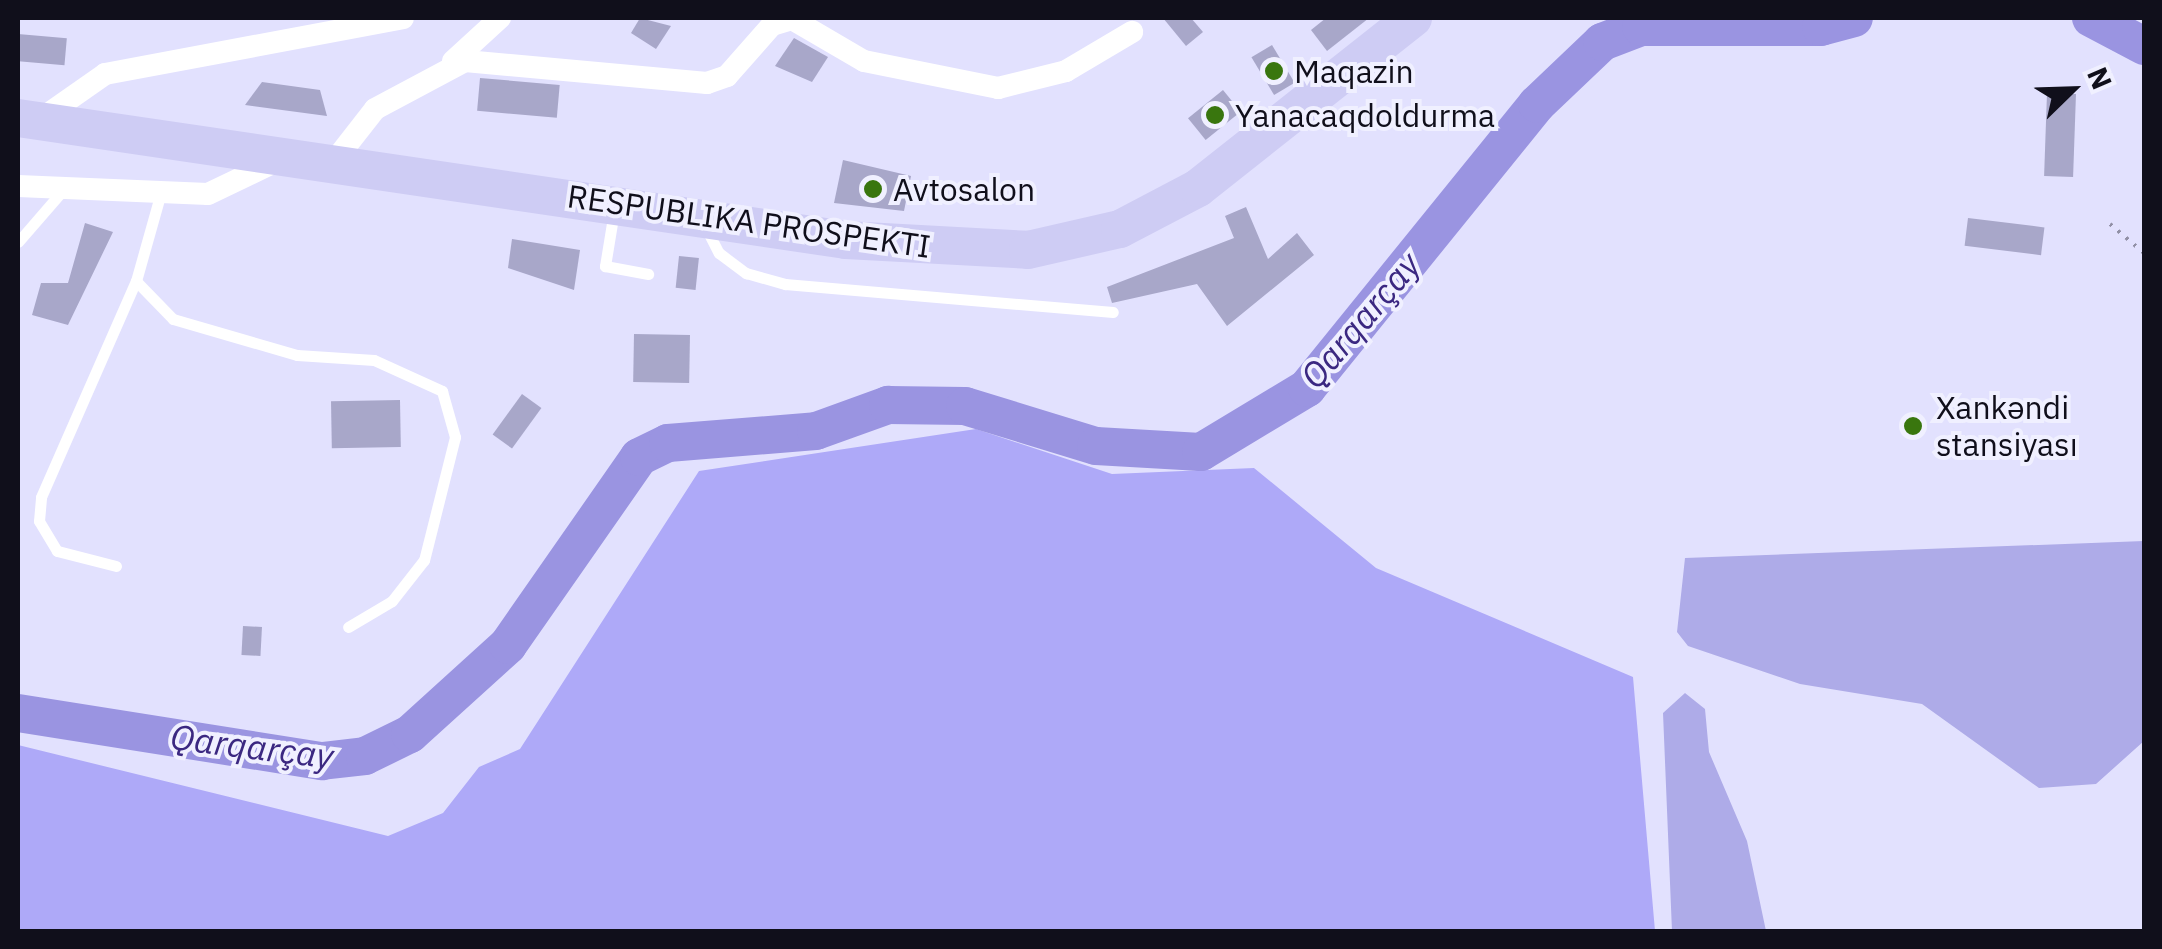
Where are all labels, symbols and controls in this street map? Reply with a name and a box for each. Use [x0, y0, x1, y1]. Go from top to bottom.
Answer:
north arrow [2022, 40, 2122, 140]
place label: Maqazin [1294, 52, 1414, 90]
marker: Maqazin [1263, 60, 1285, 82]
text: N [2079, 62, 2121, 95]
place label: Yanacaqdoldurma [1235, 96, 1495, 134]
marker: Yanacaqdoldurma [1204, 104, 1226, 126]
place label: Avtosalon [893, 170, 1035, 208]
street label: RESPUBLIKA PROSPEKTI [565, 176, 933, 266]
marker: Avtosalon [862, 178, 884, 200]
water label: Qarqarçay [1291, 244, 1429, 396]
place label: Xankəndi stansiyası [1936, 389, 2078, 464]
marker: Xankəndi stansiyası [1900, 413, 1926, 439]
water label: Qarqarçay [168, 715, 336, 777]

